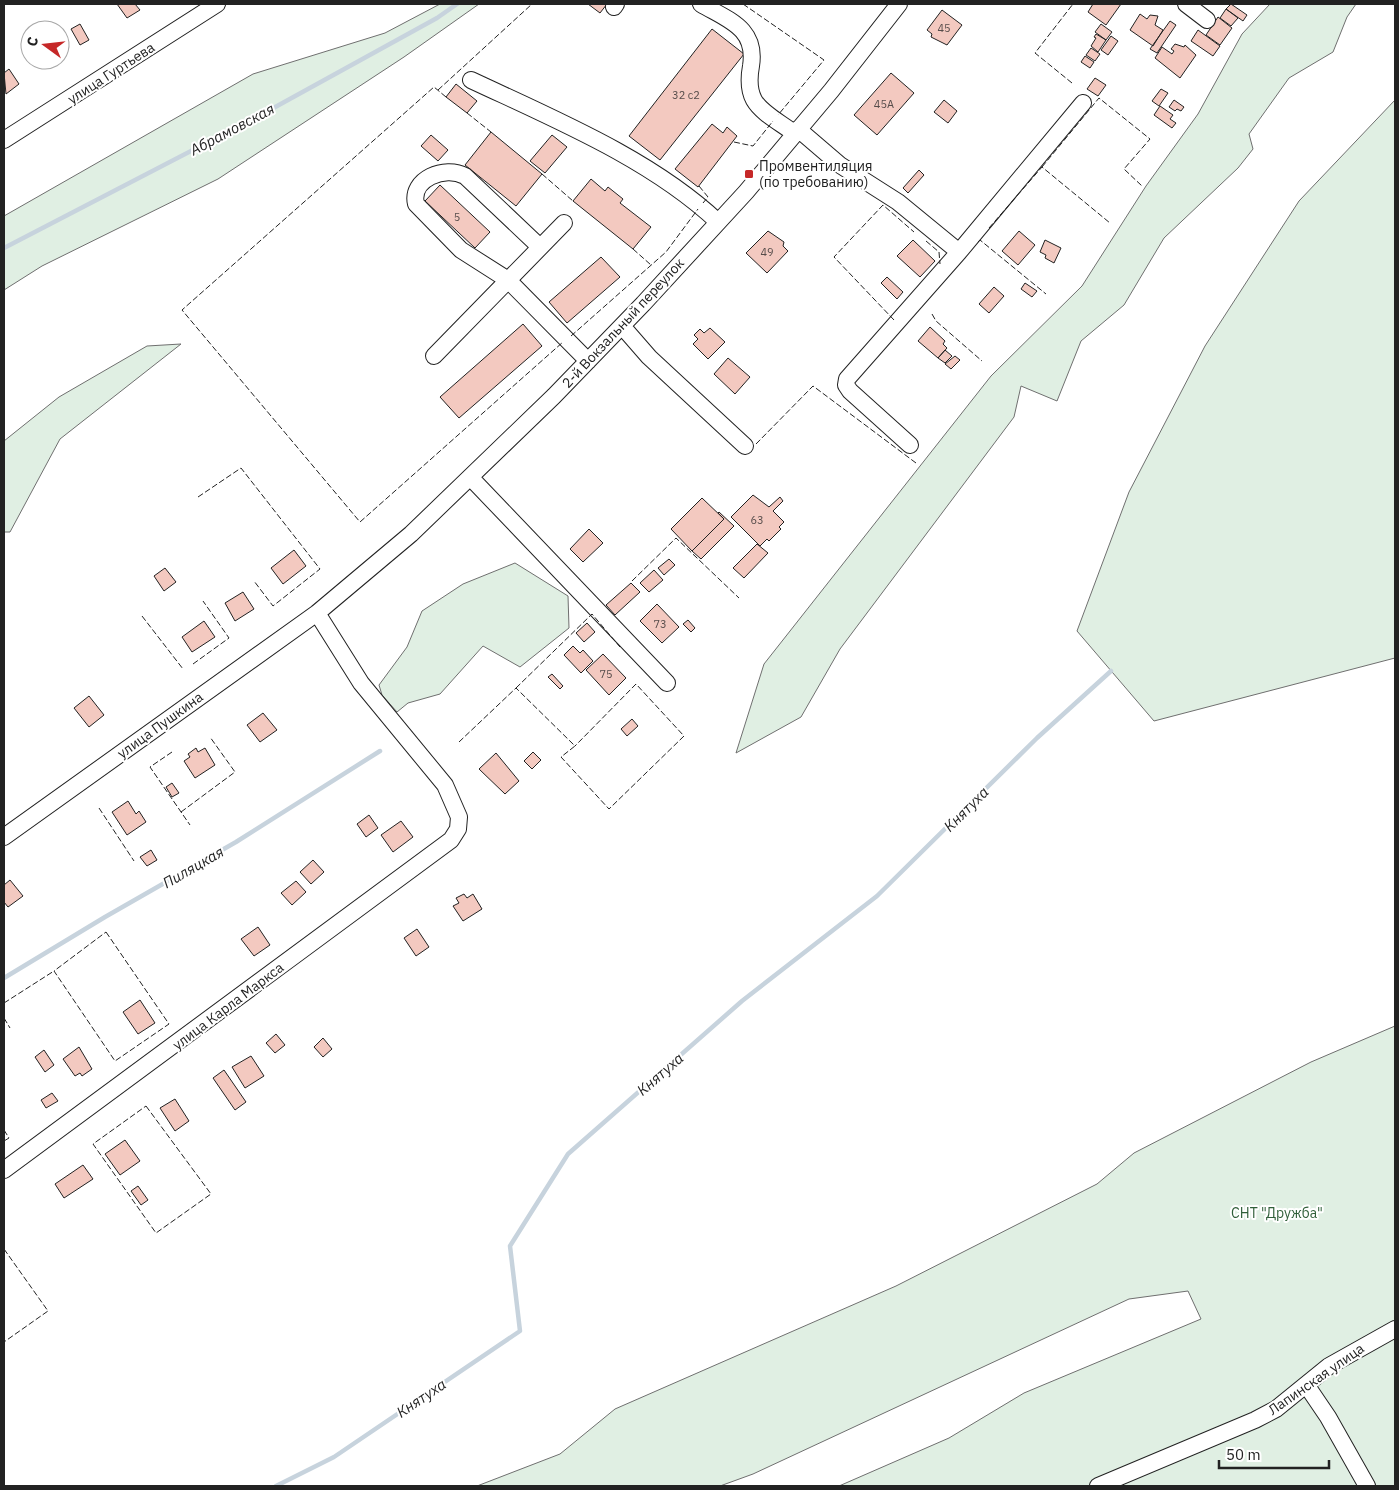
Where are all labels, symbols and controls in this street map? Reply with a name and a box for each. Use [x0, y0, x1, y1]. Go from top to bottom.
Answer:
north arrow [20, 20, 70, 70]
house number: 45 [937, 21, 951, 35]
text: С [23, 35, 42, 48]
street label: улица Гуртьева [64, 38, 158, 108]
house number: 32 с2 [672, 88, 700, 102]
house number: 45А [874, 97, 894, 111]
water label: Абрамовская [186, 99, 278, 160]
place label: Промвентиляция (по требованию) [759, 157, 873, 191]
marker: Промвентиляция (по требованию) [743, 168, 755, 180]
house number: 5 [454, 210, 460, 224]
house number: 49 [760, 245, 774, 259]
street label: 2-й Вокзальный переулок [558, 254, 688, 392]
house number: 63 [750, 513, 764, 527]
house number: 73 [653, 617, 667, 631]
house number: 75 [599, 667, 613, 681]
street label: улица Пушкина [114, 688, 207, 762]
water label: Княтуха [940, 782, 993, 835]
water label: Пиляцкая [159, 842, 227, 892]
street label: улица Карла Маркса [169, 958, 288, 1054]
water label: Княтуха [633, 1048, 688, 1100]
park label: СНТ "Дружба" [1231, 1204, 1323, 1222]
street label: Лапинская улица [1264, 1339, 1368, 1419]
water label: Княтуха [393, 1374, 450, 1422]
scale bar [1219, 1438, 1329, 1470]
text: 50 m [1226, 1445, 1261, 1464]

